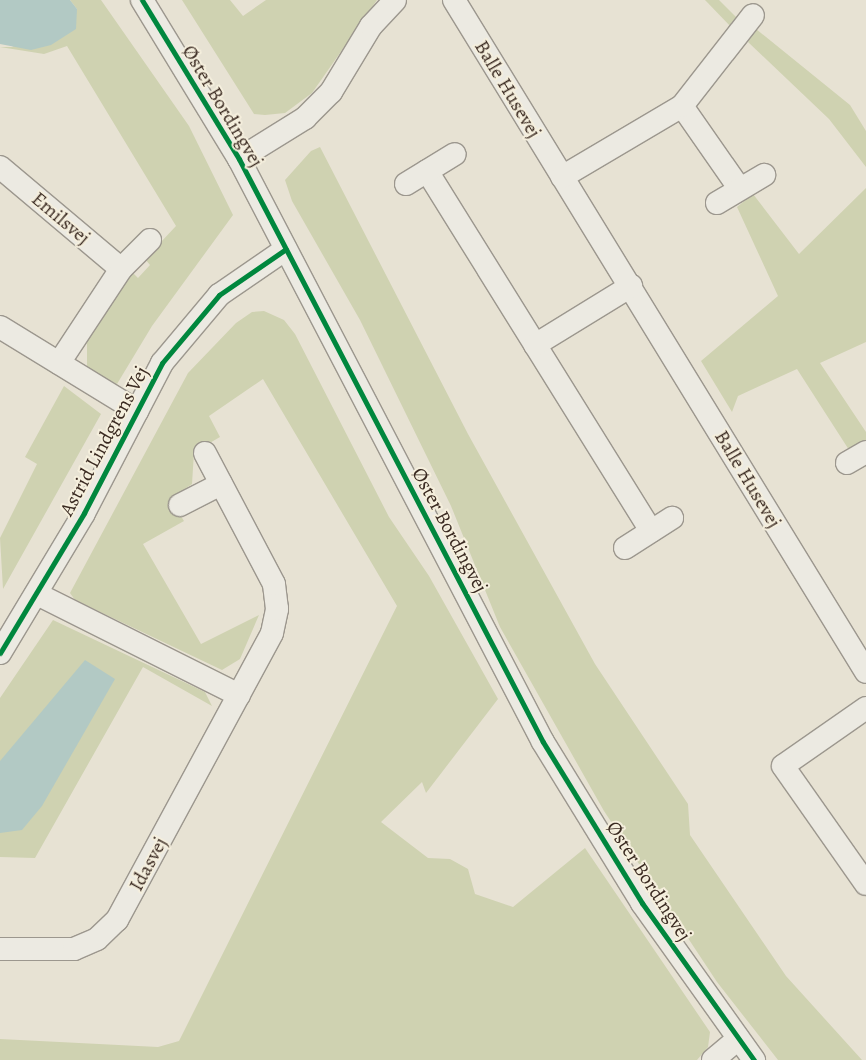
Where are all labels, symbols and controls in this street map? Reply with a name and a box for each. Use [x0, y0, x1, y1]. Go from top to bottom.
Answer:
street label: Balle Husevej [470, 36, 546, 142]
street label: Øster Bordingvej [177, 41, 269, 171]
street label: Emilsvej [27, 187, 95, 249]
street label: Astrid Lindgrens Vej [54, 362, 154, 520]
street label: Balle Husevej [710, 426, 786, 532]
street label: Øster Bordingvej [407, 463, 493, 597]
street label: Øster Bordingvej [601, 817, 697, 945]
street label: Idasvej [124, 833, 172, 895]

